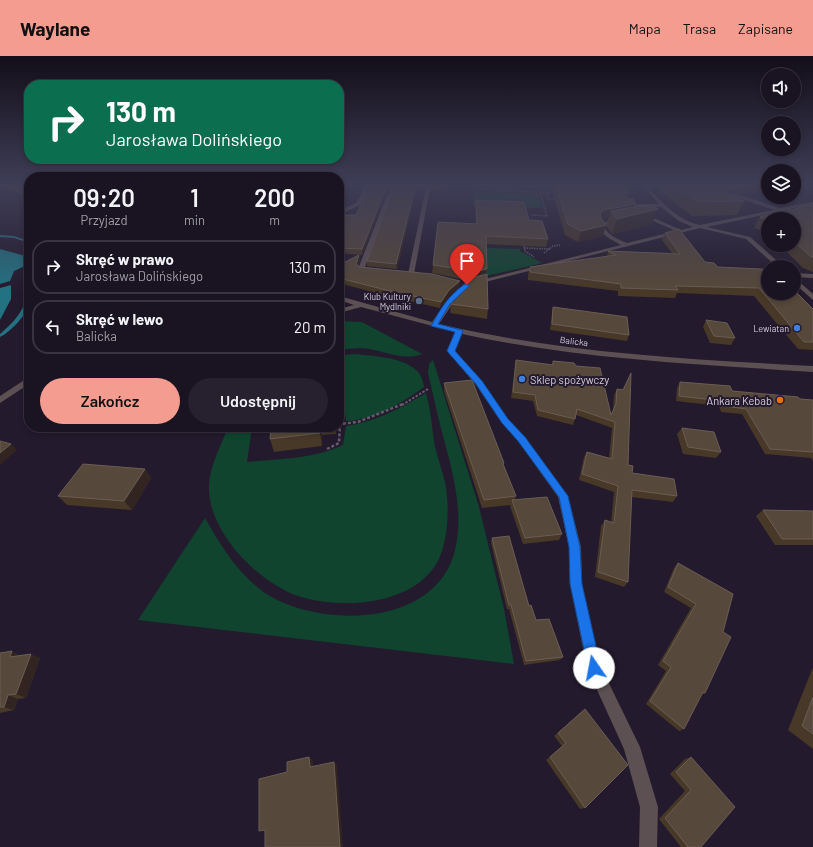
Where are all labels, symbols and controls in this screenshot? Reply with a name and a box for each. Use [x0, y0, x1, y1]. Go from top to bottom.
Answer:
text: Waylane [20, 17, 90, 40]
text: Mapa [629, 20, 661, 37]
text: Trasa [683, 20, 716, 37]
text: Zapisane [738, 20, 793, 37]
map controls [761, 68, 801, 300]
button: sound [761, 68, 801, 108]
text: 130 m [106, 94, 176, 128]
icon: right [40, 96, 92, 148]
button: search [761, 116, 801, 156]
text: Jarosława Dolińskiego [106, 128, 282, 150]
button: layers [761, 164, 801, 204]
text: 09:20 [73, 183, 135, 212]
text: 1 [190, 183, 199, 212]
text: 200 [254, 183, 295, 212]
text: Przyjazd [81, 212, 128, 228]
text: min [184, 212, 205, 228]
text: m [269, 212, 280, 228]
button: + [761, 212, 801, 252]
pin [450, 244, 484, 285]
text: Skręć w prawo [76, 250, 174, 268]
icon: arrive [456, 250, 478, 272]
icon: right [42, 256, 64, 278]
text: 130 m [289, 258, 326, 276]
button: − [761, 260, 801, 300]
text: Jarosława Dolińskiego [76, 268, 203, 284]
place label: Klub Kultury Mydlniki [364, 291, 411, 312]
marker: Klub Kultury Mydlniki [414, 296, 424, 306]
text: Skręć w lewo [76, 310, 163, 328]
icon: left [42, 316, 64, 338]
text: 20 m [294, 318, 326, 336]
place label: Lewiatan [753, 323, 789, 334]
marker: Lewiatan [792, 323, 802, 333]
text: Balicka [76, 328, 117, 344]
street label: Balicka [559, 334, 589, 348]
place label: Sklep spożywczy [530, 373, 609, 386]
marker: Sklep spożywczy [517, 374, 527, 384]
button: Zakończ [40, 378, 180, 424]
button: Udostępnij [188, 378, 328, 424]
place label: Ankara Kebab [707, 394, 772, 407]
marker: Ankara Kebab [775, 395, 785, 405]
position arrow [573, 647, 615, 689]

